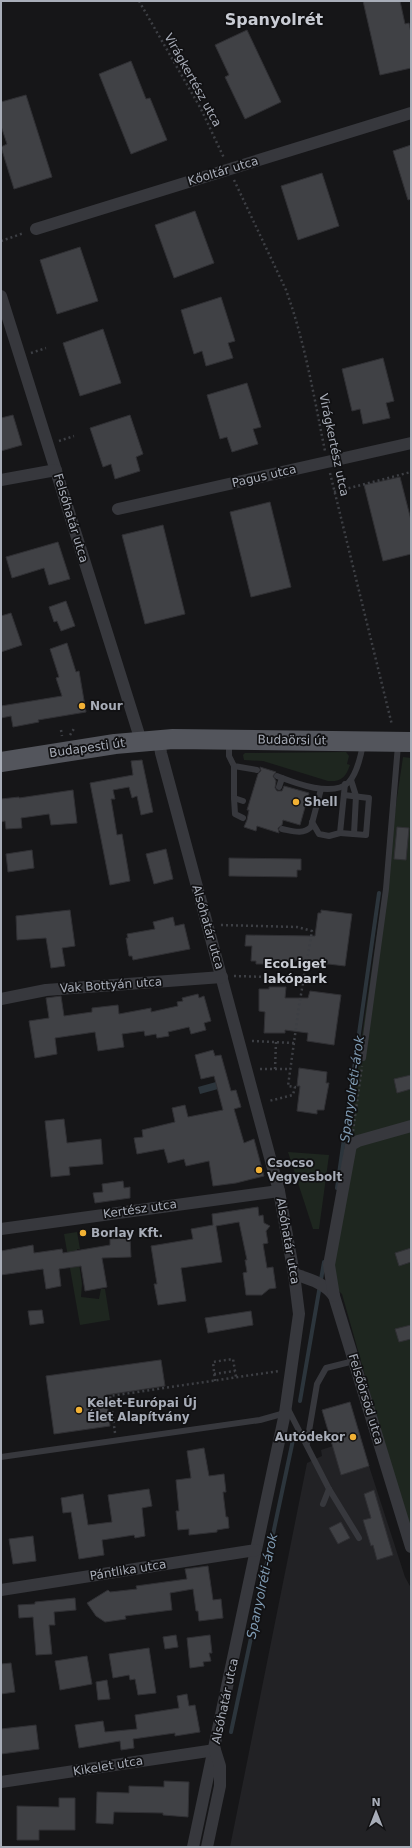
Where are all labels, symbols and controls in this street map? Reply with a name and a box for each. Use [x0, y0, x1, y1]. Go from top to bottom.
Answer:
district label: Spanyolrét [225, 10, 324, 29]
street label: Virágkertész utca [161, 31, 225, 129]
street label: Kőoltár utca [186, 154, 260, 188]
street label: Virágkertész utca [316, 392, 352, 498]
street label: Pagus utca [230, 462, 298, 490]
street label: Felsőhatár utca [51, 472, 91, 564]
place label: Nour [90, 699, 123, 713]
marker: Nour [77, 701, 87, 711]
street label: Budaörsi út [257, 732, 327, 748]
street label: Budapesti út [48, 736, 126, 760]
place label: Shell [304, 795, 338, 809]
marker: Shell [291, 797, 301, 807]
street label: Alsóhatár utca [189, 883, 227, 971]
district label: EcoLiget lakópark [263, 956, 327, 986]
street label: Vak Bottyán utca [59, 974, 163, 996]
water label: Spanyolréti-árok [337, 1034, 367, 1143]
place label: Csocso Vegyesbolt [267, 1156, 342, 1184]
marker: Csocso Vegyesbolt [254, 1165, 264, 1175]
street label: Kertész utca [102, 1197, 178, 1221]
street label: Alsóhatár utca [274, 1197, 302, 1285]
place label: Borlay Kft. [91, 1226, 163, 1240]
marker: Borlay Kft. [78, 1228, 88, 1238]
street label: Felsőörsöd utca [346, 1352, 386, 1446]
place label: Kelet-Európai Új Élet Alapítvány [87, 1395, 197, 1424]
marker: Kelet-Európai Új Élet Alapítvány [74, 1405, 84, 1415]
place label: Autódekor [275, 1430, 345, 1444]
marker: Autódekor [348, 1432, 358, 1442]
water label: Spanyolréti-árok [243, 1531, 281, 1640]
street label: Pántlika utca [89, 1557, 167, 1583]
street label: Alsóhatár utca [209, 1657, 241, 1745]
street label: Kikelet utca [72, 1754, 144, 1778]
north arrow [356, 1792, 396, 1832]
text: N [371, 1796, 381, 1809]

